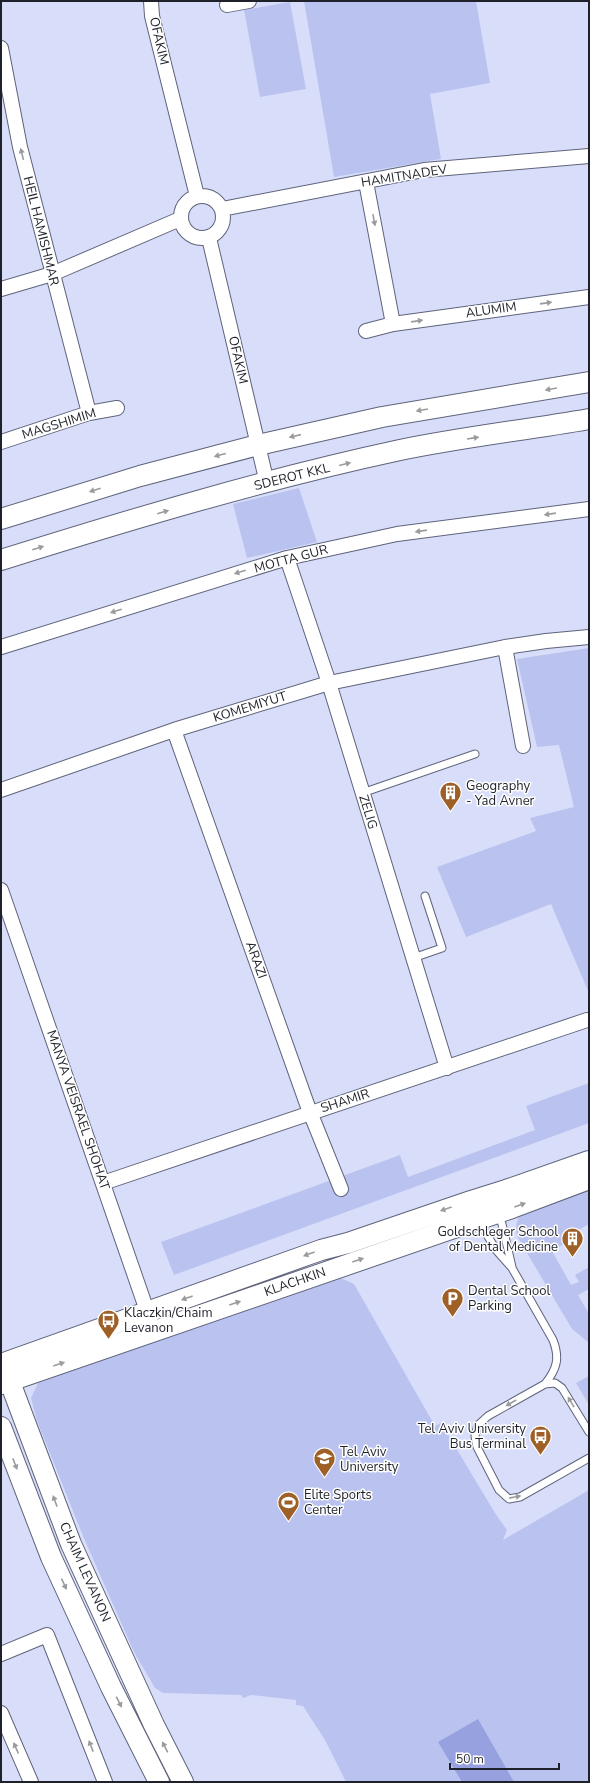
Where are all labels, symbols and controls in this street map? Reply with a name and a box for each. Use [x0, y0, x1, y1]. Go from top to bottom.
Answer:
street label: OFAKIM [145, 15, 173, 67]
one-way arrow [19, 148, 25, 160]
street label: HAMITNADEV [360, 160, 448, 192]
street label: HEIL HAMISHMAR [19, 174, 63, 288]
one-way arrow [371, 214, 377, 226]
street label: ALUMIM [464, 298, 518, 322]
one-way arrow [540, 300, 552, 306]
one-way arrow [411, 318, 423, 324]
street label: OFAKIM [224, 334, 252, 386]
one-way arrow [544, 386, 557, 392]
street label: MAGSHIMIM [20, 404, 98, 444]
one-way arrow [416, 408, 428, 414]
one-way arrow [289, 434, 301, 440]
one-way arrow [467, 435, 479, 441]
one-way arrow [214, 452, 226, 458]
street label: SDEROT KKL [252, 459, 332, 495]
one-way arrow [339, 460, 351, 466]
one-way arrow [89, 487, 101, 493]
one-way arrow [157, 509, 169, 515]
one-way arrow [544, 511, 556, 517]
one-way arrow [415, 528, 428, 534]
street label: MOTTA GUR [252, 540, 330, 577]
one-way arrow [33, 545, 45, 551]
one-way arrow [234, 569, 246, 575]
one-way arrow [110, 608, 122, 614]
street label: KOMEMIYUT [211, 687, 289, 727]
place label: Geography - Yad Avner [466, 777, 535, 810]
building icon: Geography - Yad Avner [438, 780, 464, 813]
street label: ZELIG [354, 793, 382, 831]
street label: ARAZI [241, 939, 271, 981]
street label: MANYA VEISRAEL SHOHAT [42, 1028, 114, 1192]
street label: SHAMIR [318, 1085, 372, 1117]
one-way arrow [515, 1201, 527, 1207]
one-way arrow [440, 1206, 452, 1212]
place label: Goldschleger School of Dental Medicine [437, 1223, 558, 1256]
building icon: Goldschleger School of Dental Medicine [560, 1226, 586, 1259]
one-way arrow [303, 1252, 315, 1258]
one-way arrow [352, 1257, 364, 1263]
street label: KLACHKIN [262, 1263, 328, 1301]
place label: Dental School Parking [468, 1282, 550, 1315]
parking icon: Dental School Parking [439, 1285, 465, 1318]
one-way arrow [180, 1295, 192, 1301]
one-way arrow [229, 1299, 241, 1305]
place label: Klaczkin/Chaim Levanon [124, 1304, 213, 1337]
bus stop icon: Klaczkin/Chaim Levanon [95, 1307, 121, 1340]
one-way arrow [54, 1361, 66, 1367]
one-way arrow [567, 1396, 574, 1408]
one-way arrow [505, 1400, 517, 1407]
place label: Tel Aviv University Bus Terminal [418, 1420, 526, 1453]
bus stop icon: Tel Aviv University Bus Terminal [528, 1423, 554, 1456]
place label: Tel Aviv University [340, 1443, 399, 1476]
school or university icon: Tel Aviv University [311, 1446, 337, 1479]
one-way arrow [13, 1458, 19, 1470]
place label: Elite Sports Center [304, 1486, 372, 1519]
sports icon: Elite Sports Center [276, 1489, 302, 1522]
one-way arrow [52, 1494, 58, 1506]
one-way arrow [509, 1494, 521, 1500]
street label: CHAIM LEVANON [55, 1519, 115, 1625]
one-way arrow [61, 1578, 67, 1590]
one-way arrow [116, 1696, 122, 1708]
one-way arrow [87, 1739, 93, 1751]
one-way arrow [13, 1742, 19, 1753]
one-way arrow [162, 1742, 168, 1753]
scale bar [450, 1745, 559, 1771]
text: 50 m [456, 1751, 484, 1767]

